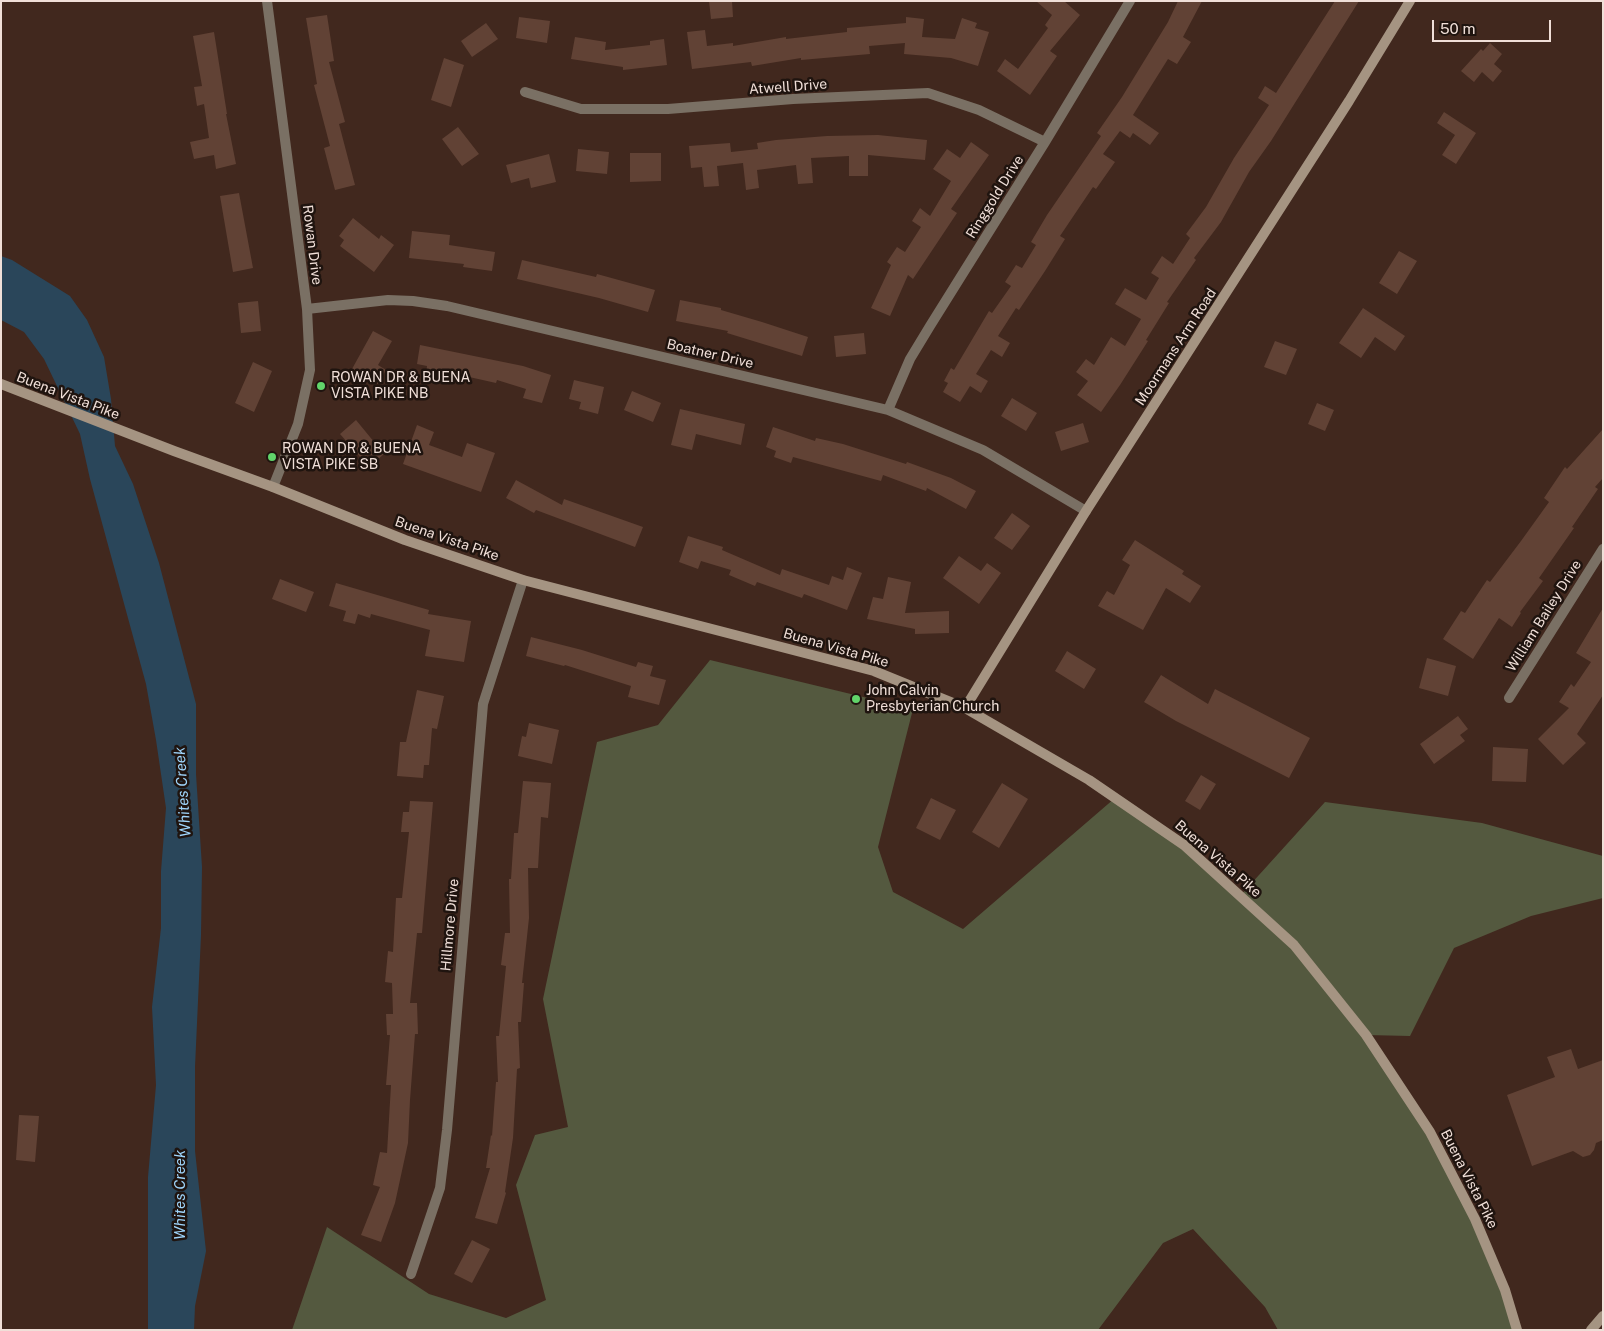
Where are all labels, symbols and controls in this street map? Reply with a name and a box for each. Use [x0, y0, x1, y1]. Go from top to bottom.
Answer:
scale bar [1434, 10, 1553, 42]
text: 50 m [1440, 20, 1475, 37]
street label: Atwell Drive [748, 76, 828, 98]
street label: Ringgold Drive [963, 152, 1027, 242]
street label: Rowan Drive [299, 204, 325, 286]
street label: Moormans Arm Road [1132, 285, 1220, 409]
street label: Boatner Drive [665, 336, 755, 372]
street label: Buena Vista Pike [14, 369, 122, 423]
place label: ROWAN DR & BUENA VISTA PIKE NB [331, 370, 470, 402]
marker: ROWAN DR & BUENA VISTA PIKE NB [315, 380, 327, 392]
place label: ROWAN DR & BUENA VISTA PIKE SB [282, 441, 421, 474]
marker: ROWAN DR & BUENA VISTA PIKE SB [266, 451, 278, 463]
street label: Buena Vista Pike [393, 513, 501, 565]
street label: William Bailey Drive [1503, 557, 1585, 675]
street label: Buena Vista Pike [781, 625, 891, 671]
place label: John Calvin Presbyterian Church [866, 683, 999, 716]
marker: John Calvin Presbyterian Church [850, 693, 862, 705]
water label: Whites Creek [171, 746, 195, 838]
street label: Buena Vista Pike [1171, 817, 1265, 901]
street label: Hillmore Drive [438, 878, 462, 972]
street label: Buena Vista Pike [1437, 1127, 1501, 1231]
water label: Whites Creek [171, 1150, 189, 1240]

